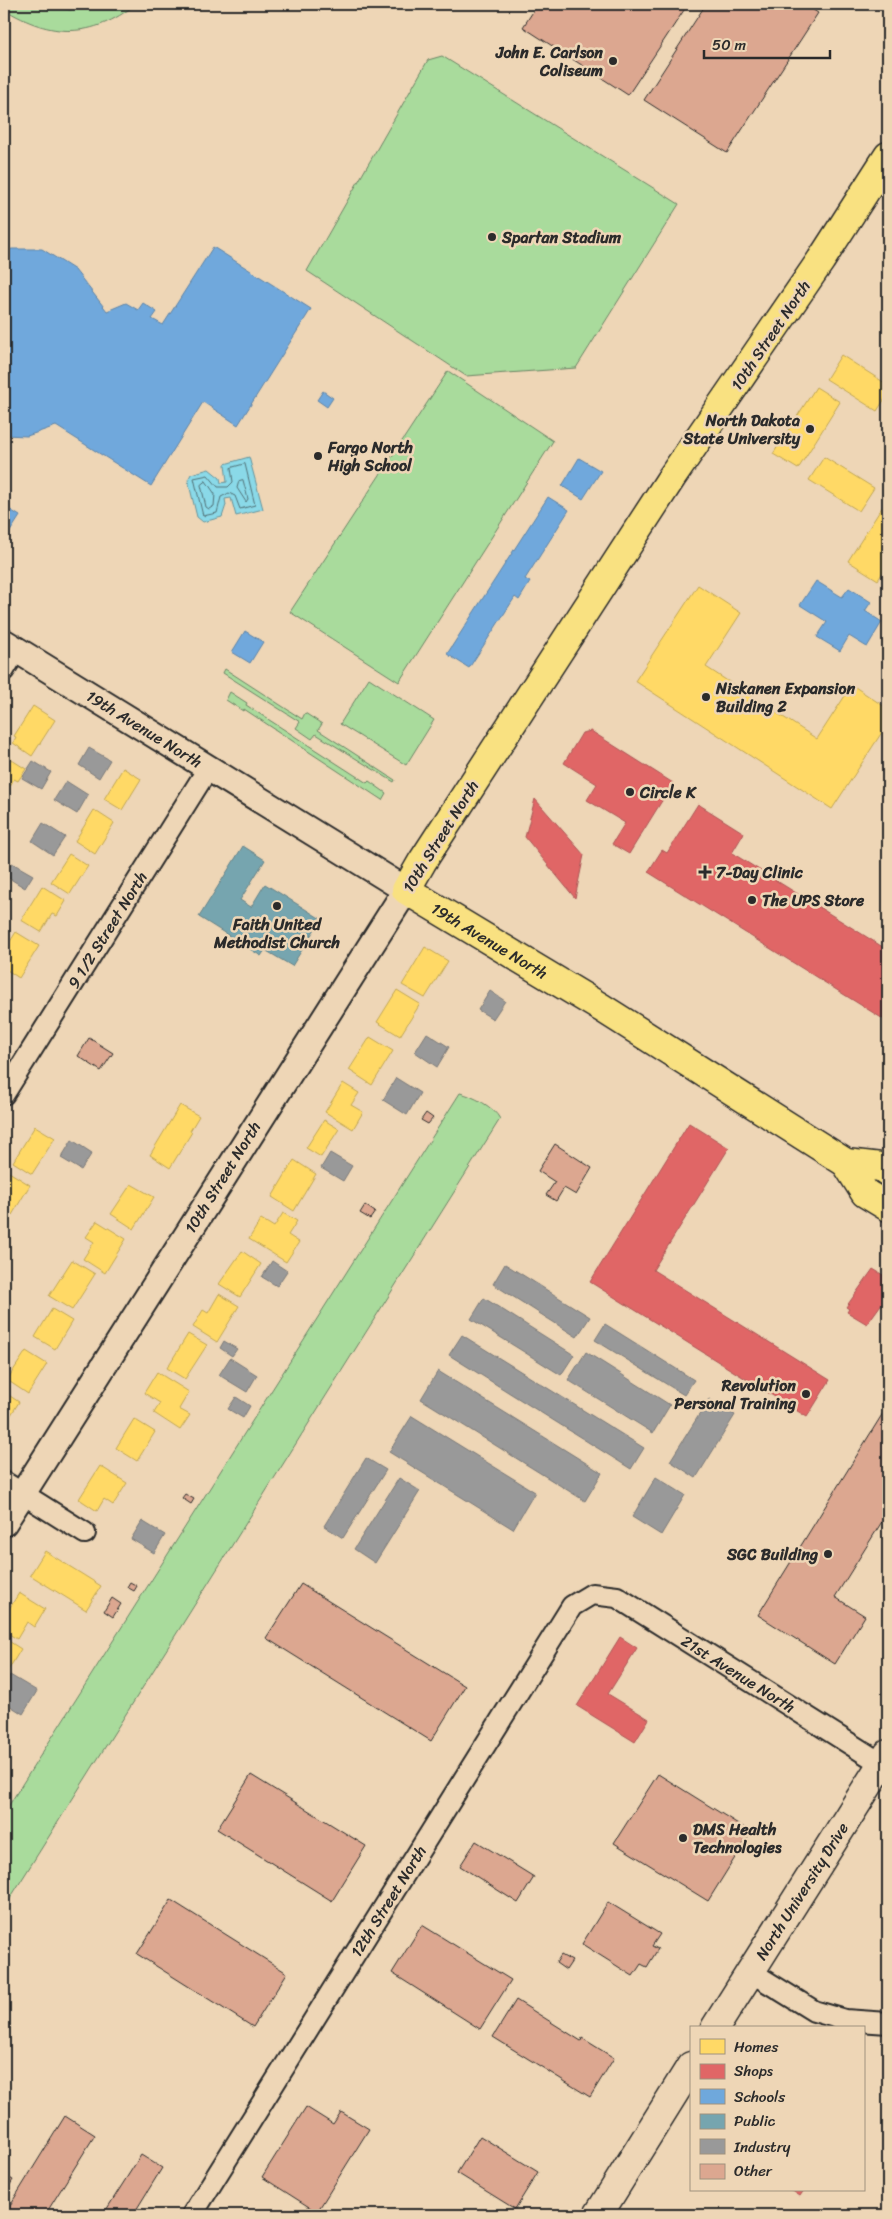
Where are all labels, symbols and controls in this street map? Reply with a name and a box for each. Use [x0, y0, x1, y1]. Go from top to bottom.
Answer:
scale bar [704, 28, 831, 60]
text: 50 m [712, 32, 747, 58]
place label: John E. Carlson Coliseum [495, 38, 603, 85]
marker: John E. Carlson Coliseum [607, 55, 619, 67]
place label: Spartan Stadium [501, 223, 622, 252]
marker: Spartan Stadium [486, 231, 498, 243]
street label: 10th Street North [723, 274, 818, 396]
place label: North Dakota State University [682, 406, 801, 453]
marker: North Dakota State University [804, 423, 816, 435]
place label: Fargo North High School [327, 433, 413, 480]
marker: Fargo North High School [312, 450, 324, 462]
place label: Niskanen Expansion Building 2 [715, 674, 855, 721]
street label: 19th Avenue North [80, 682, 208, 776]
marker: Niskanen Expansion Building 2 [700, 691, 712, 703]
street label: 10th Street North [394, 774, 487, 898]
place label: Circle K [639, 778, 697, 807]
marker: Circle K [624, 786, 636, 798]
place label: 7-Day Clinic [716, 858, 804, 887]
street label: 9 1/2 Street North [60, 865, 155, 994]
marker: 7-Day Clinic [698, 865, 712, 879]
place label: The UPS Store [762, 886, 865, 915]
street label: 19th Avenue North [425, 894, 554, 987]
marker: The UPS Store [746, 894, 758, 906]
marker: Faith United Methodist Church [271, 900, 283, 912]
place label: Faith United Methodist Church [213, 910, 341, 957]
street label: 10th Street North [176, 1115, 269, 1239]
place label: Revolution Personal Training [674, 1371, 797, 1418]
marker: Revolution Personal Training [800, 1388, 812, 1400]
place label: SGC Building [726, 1540, 819, 1569]
marker: SGC Building [822, 1548, 834, 1560]
street label: 21st Avenue North [675, 1627, 801, 1721]
place label: DMS Health Technologies [693, 1815, 782, 1862]
street label: North University Drive [747, 1816, 857, 1966]
marker: DMS Health Technologies [677, 1832, 689, 1844]
street label: 12th Street North [342, 1840, 434, 1963]
legend [690, 2026, 864, 2192]
text: Homes [734, 2034, 778, 2060]
text: Shops [734, 2058, 774, 2084]
text: Schools [734, 2084, 785, 2110]
text: Public [734, 2108, 776, 2134]
text: Industry [733, 2134, 791, 2160]
text: Other [734, 2158, 773, 2184]

